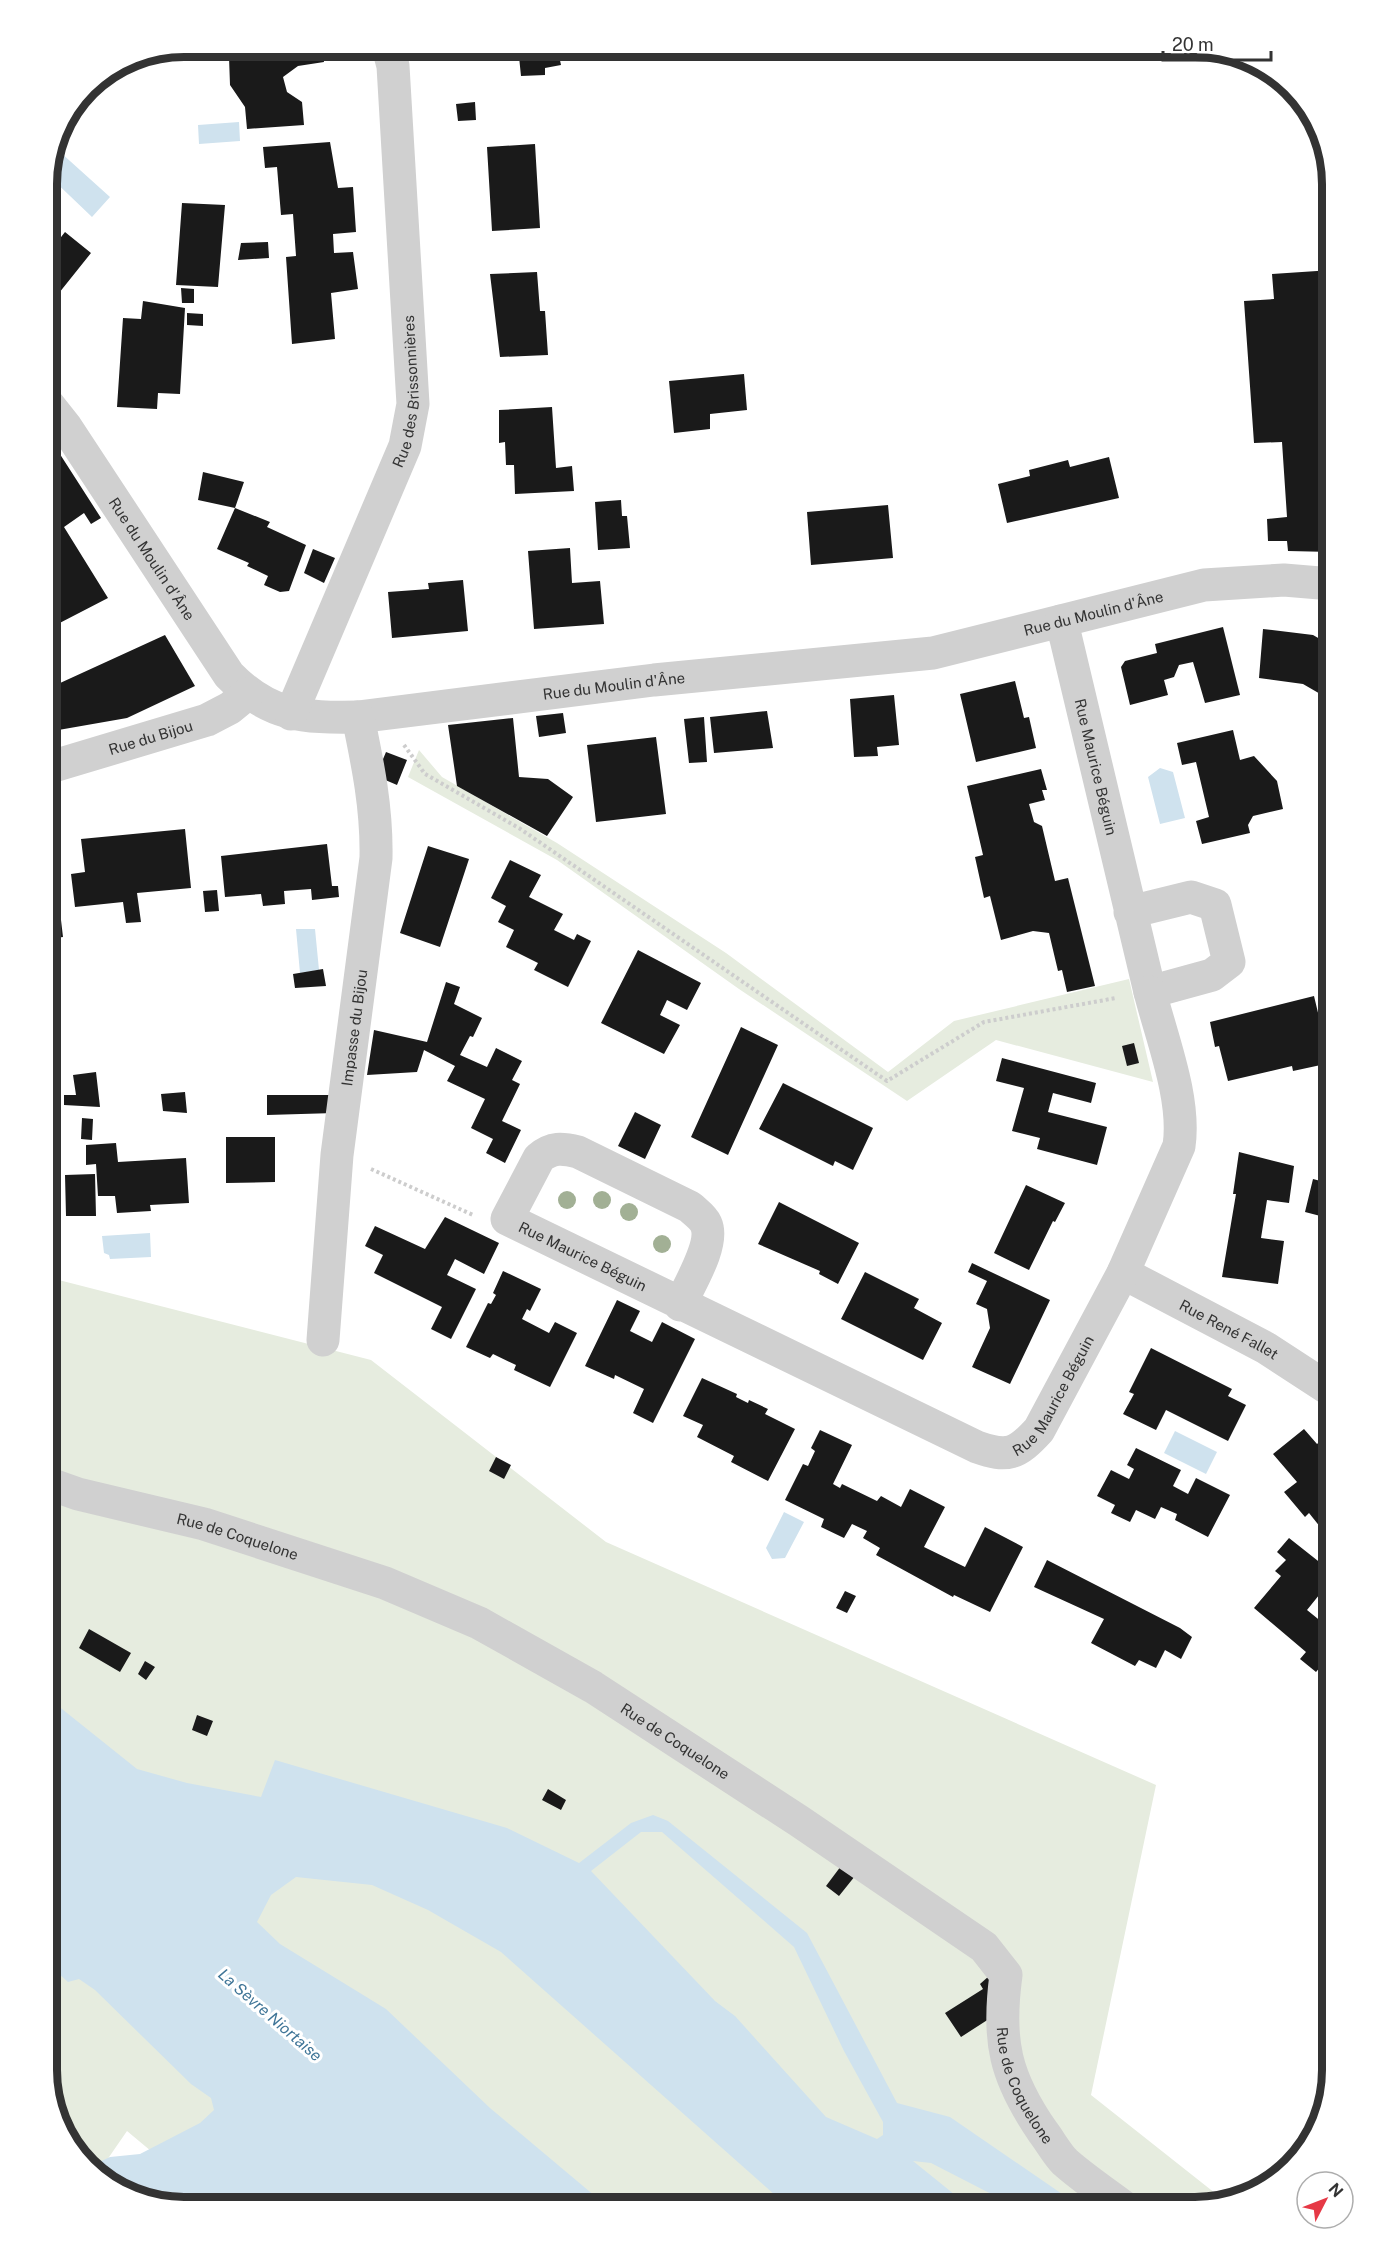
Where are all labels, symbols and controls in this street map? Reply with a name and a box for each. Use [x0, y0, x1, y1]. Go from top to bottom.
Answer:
scale bar [1163, 24, 1271, 62]
text: 20 m [1172, 34, 1214, 55]
street label: Rue des Brissonnières [389, 315, 422, 470]
street label: Rue du Moulin d'Âne [106, 494, 199, 623]
street label: Rue du Moulin d'Âne [1022, 587, 1165, 638]
street label: Rue du Moulin d'Âne [542, 669, 686, 702]
street label: Rue Maurice Béguin [1072, 697, 1121, 837]
street label: Rue du Bijou [106, 716, 194, 758]
street label: Impasse du Bijou [338, 968, 370, 1087]
street label: Rue Maurice Béguin [516, 1218, 650, 1294]
street label: Rue René Fallet [1177, 1296, 1282, 1362]
street label: Rue Maurice Béguin [1009, 1332, 1097, 1459]
street label: Rue de Coquelone [175, 1509, 301, 1563]
street label: Rue de Coquelone [618, 1699, 733, 1782]
water label: La Sèvre Niortaise [214, 1965, 326, 2065]
street label: Rue de Coquelone [994, 2026, 1057, 2147]
north arrow [1295, 2170, 1355, 2230]
text: N [1325, 2179, 1347, 2201]

